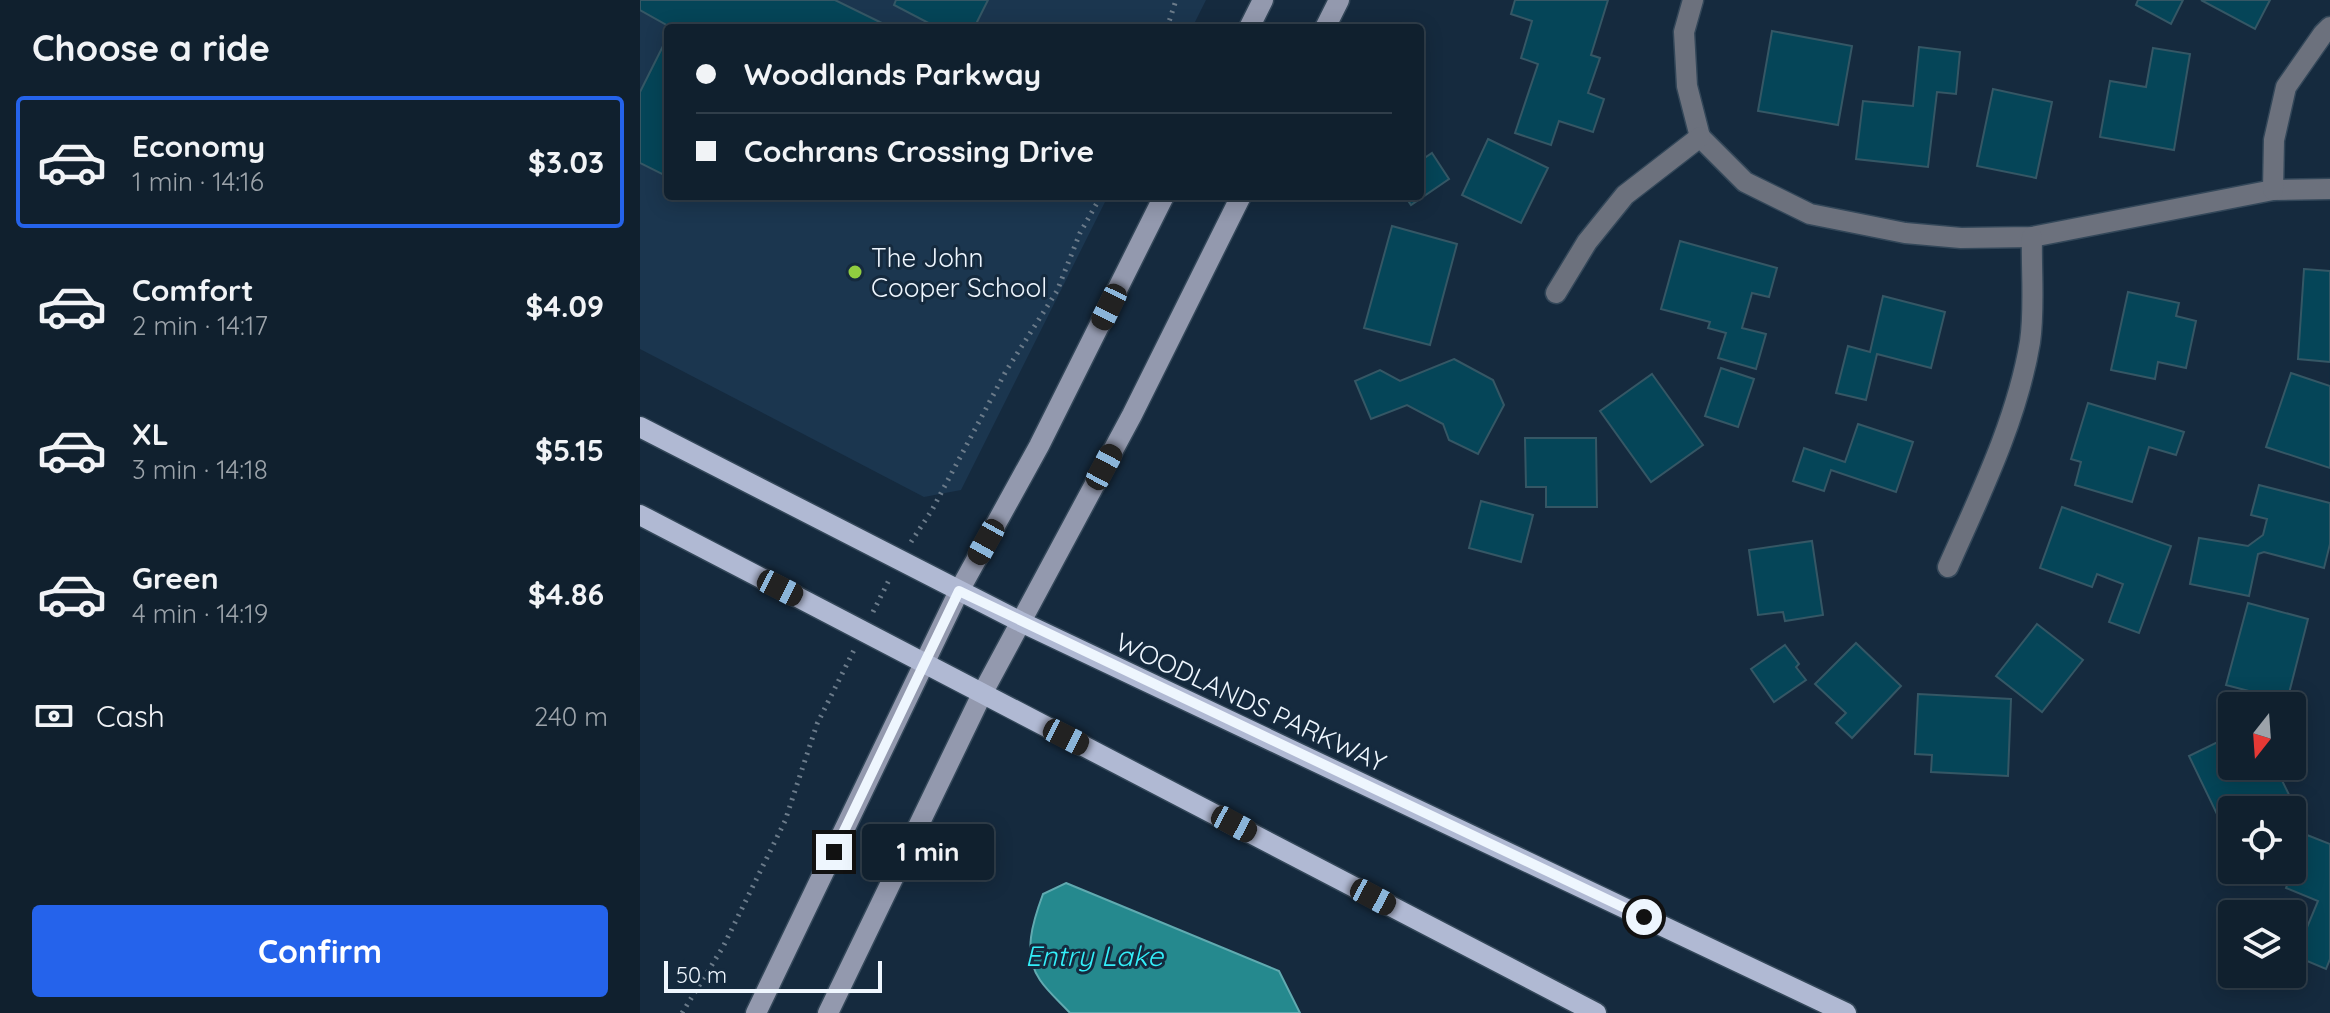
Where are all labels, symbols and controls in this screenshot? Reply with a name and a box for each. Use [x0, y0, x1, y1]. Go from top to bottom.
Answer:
text: Choose a ride [32, 25, 270, 70]
text: Woodlands Parkway [744, 55, 1041, 93]
icon: car [36, 126, 108, 198]
text: Economy [132, 127, 265, 165]
text: Cochrans Crossing Drive [744, 132, 1094, 170]
text: $3.03 [528, 143, 604, 181]
text: 1 min · 14:16 [132, 165, 264, 198]
place label: The John Cooper School [871, 241, 1047, 304]
marker: The John Cooper School [846, 263, 864, 281]
icon: car [36, 270, 108, 342]
text: Comfort [132, 271, 253, 309]
car [1088, 280, 1130, 334]
text: $4.09 [526, 287, 604, 325]
text: 2 min · 14:17 [132, 309, 268, 342]
icon: car [36, 414, 108, 486]
text: XL [132, 415, 169, 453]
text: $5.15 [535, 431, 604, 469]
car [1082, 440, 1126, 494]
text: 3 min · 14:18 [132, 453, 268, 486]
car [964, 515, 1008, 569]
icon: car [36, 558, 108, 630]
text: Green [132, 559, 219, 597]
car [753, 566, 807, 610]
text: $4.86 [528, 575, 604, 613]
text: 4 min · 14:19 [132, 597, 268, 630]
street label: WOODLANDS PARKWAY [1111, 625, 1392, 779]
north arrow [2218, 692, 2306, 780]
map controls [2218, 692, 2306, 988]
icon: cash [32, 694, 76, 738]
text: Cash [96, 697, 165, 735]
text: 240 m [534, 700, 608, 733]
car [1039, 715, 1093, 759]
button: locate [2218, 796, 2306, 884]
car [1207, 802, 1261, 846]
callout: 1 min [862, 824, 994, 880]
route end [816, 834, 852, 870]
text: 1 min [897, 835, 960, 868]
car [1346, 875, 1400, 919]
route start [1626, 899, 1662, 935]
button: layers [2218, 900, 2306, 988]
button: Confirm [32, 905, 608, 997]
water label: Entry Lake [1025, 938, 1164, 973]
scale bar [664, 957, 882, 993]
text: 50 m [676, 961, 727, 989]

